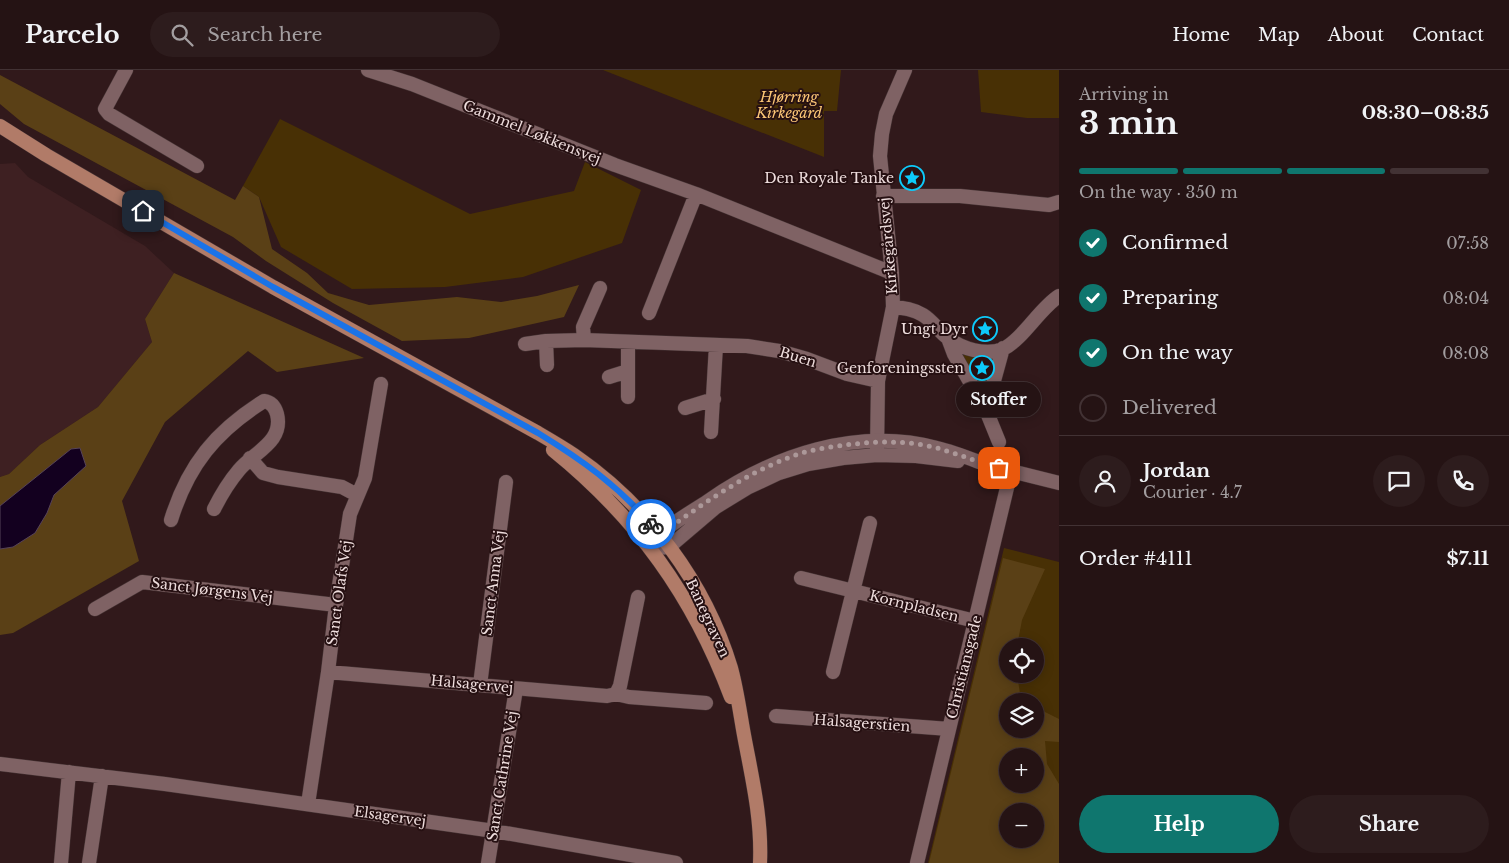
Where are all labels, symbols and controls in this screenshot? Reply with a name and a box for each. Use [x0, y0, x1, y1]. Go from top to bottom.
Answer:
search box [150, 12, 500, 57]
text: Parcelo [25, 20, 120, 49]
icon: search [168, 21, 196, 49]
text: Search here [208, 23, 322, 46]
text: Home [1172, 24, 1230, 46]
text: Map [1258, 24, 1300, 46]
text: About [1328, 24, 1384, 46]
text: Contact [1412, 24, 1484, 46]
text: Arriving in [1079, 84, 1169, 104]
park label: Hjørring Kirkegård [755, 88, 823, 122]
street label: Gammel Løkkensvej [460, 96, 604, 168]
text: 08:30–08:35 [1362, 101, 1489, 124]
text: 3 min [1079, 103, 1178, 143]
place icon: Den Royale Tanke [899, 165, 925, 191]
place label: Den Royale Tanke [764, 169, 894, 187]
text: On the way · 350 m [1079, 182, 1238, 202]
pin [122, 190, 164, 232]
icon: home [129, 197, 157, 225]
street label: Kirkegårdsvej [875, 197, 901, 295]
icon: check [1079, 229, 1107, 257]
text: Confirmed [1122, 231, 1228, 254]
text: 07:58 [1446, 233, 1489, 253]
icon: check [1079, 284, 1107, 312]
text: Preparing [1122, 286, 1218, 309]
text: 08:04 [1443, 288, 1489, 308]
place icon: Ungt Dyr [972, 316, 998, 342]
place label: Ungt Dyr [901, 320, 968, 338]
icon: check [1079, 339, 1107, 367]
text: On the way [1122, 341, 1233, 364]
street label: Buen [777, 343, 819, 371]
text: 08:08 [1442, 343, 1489, 363]
place icon: Genforeningssten [969, 355, 995, 381]
place label: Genforeningssten [837, 359, 964, 377]
callout: Stoffer [956, 383, 1042, 418]
text: Stoffer [970, 389, 1027, 409]
text: Delivered [1122, 396, 1217, 419]
pin [978, 447, 1020, 489]
icon: bag [985, 454, 1013, 482]
button: person [1079, 455, 1131, 507]
button: chat [1373, 455, 1425, 507]
button: phone [1437, 455, 1489, 507]
text: Jordan [1143, 459, 1210, 482]
text: Courier · 4.7 [1143, 482, 1242, 502]
courier [626, 499, 676, 549]
icon: bike [637, 510, 665, 538]
street label: Sanct Anna Vej [478, 529, 508, 637]
street label: Sanct Olafs Vej [323, 539, 355, 647]
text: Order #4111 [1079, 547, 1193, 570]
text: $7.11 [1447, 547, 1489, 570]
street label: Sanct Jørgens Vej [150, 574, 274, 606]
street label: Banegraven [682, 576, 734, 660]
street label: Kornpladsen [868, 586, 961, 626]
street label: Christiansgade [942, 613, 986, 721]
map controls [999, 638, 1044, 848]
button: locate [999, 638, 1044, 683]
street label: Halsagervej [430, 671, 514, 697]
button: layers [999, 693, 1044, 738]
street label: Sanct Cathrine Vej [483, 710, 521, 842]
street label: Halsagerstien [813, 711, 911, 735]
button: + [999, 748, 1044, 793]
button: Help [1079, 795, 1279, 853]
button: Share [1289, 795, 1489, 853]
street label: Elsagervej [353, 802, 427, 830]
button: − [999, 803, 1044, 848]

